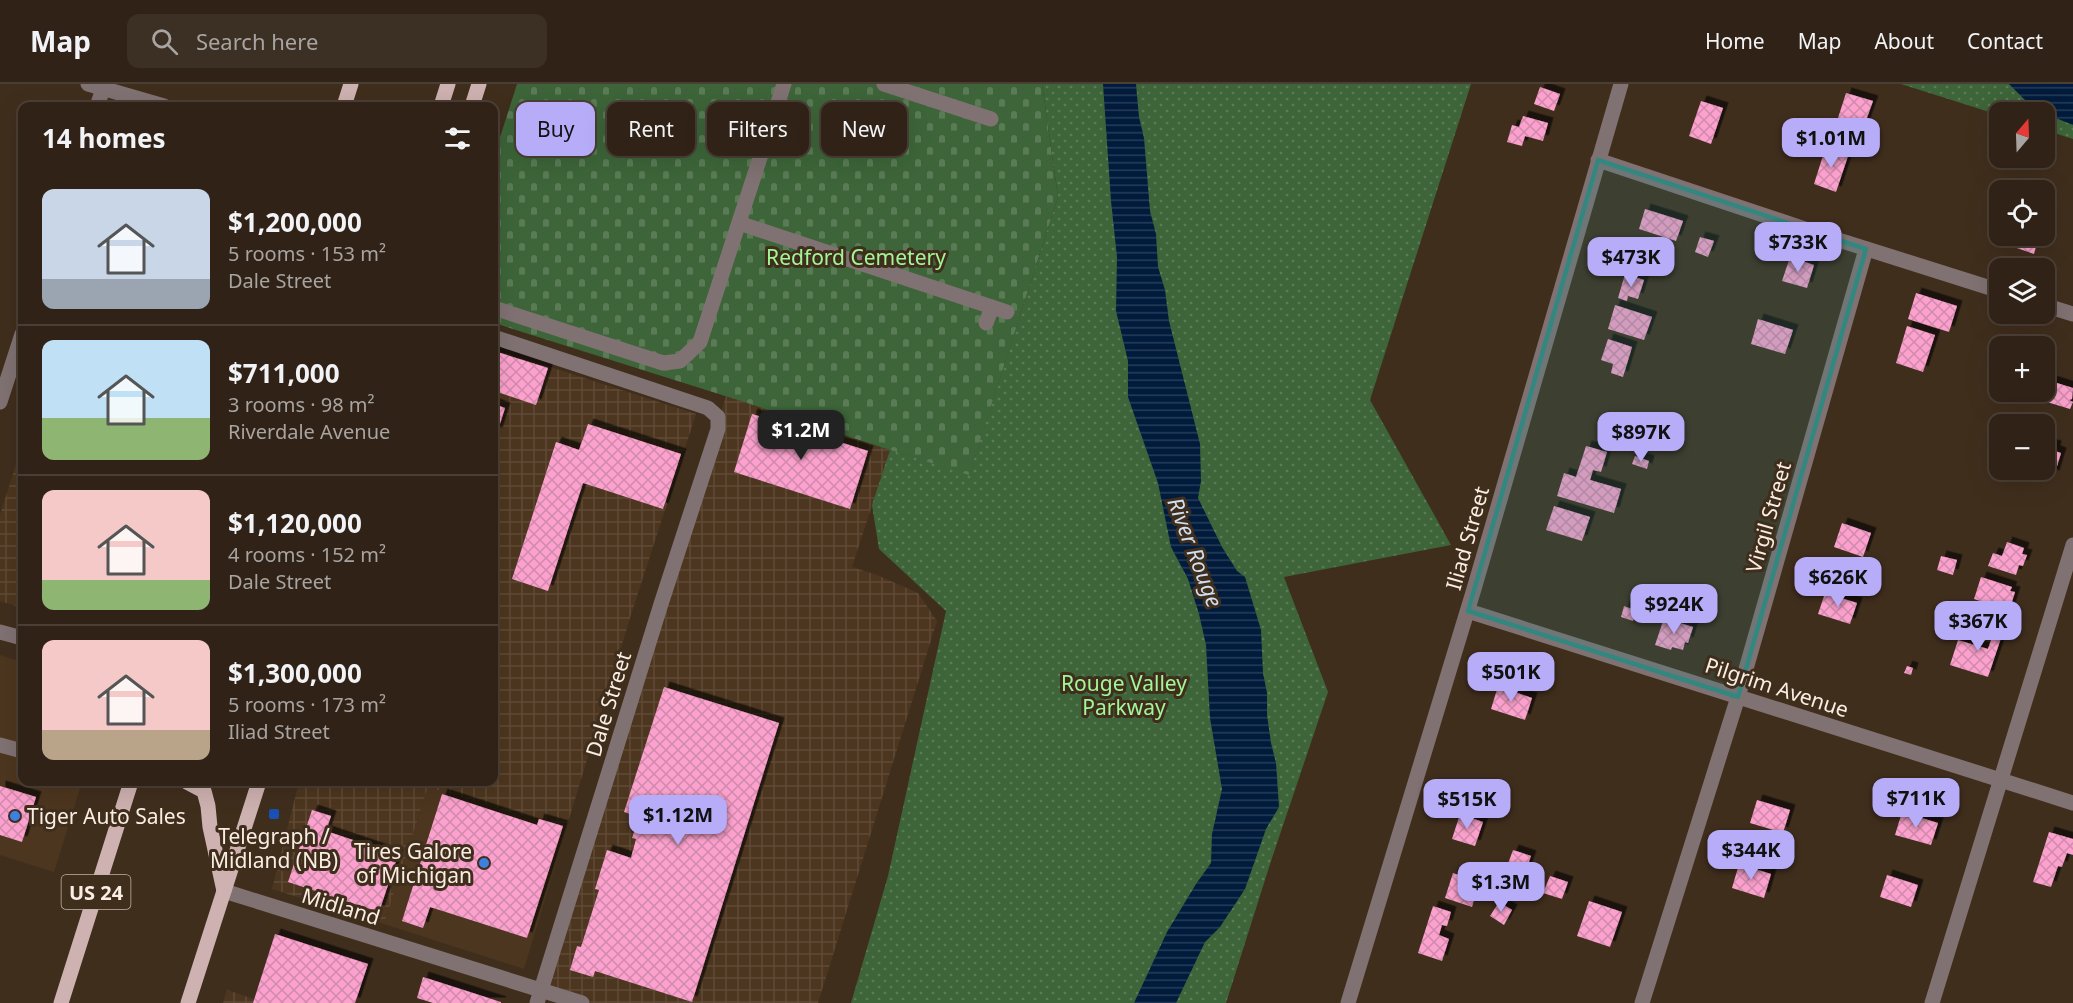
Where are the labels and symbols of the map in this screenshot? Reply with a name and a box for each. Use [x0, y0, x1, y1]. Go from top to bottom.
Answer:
north arrow [1989, 102, 2055, 168]
pin: $1.01M [1782, 118, 1880, 169]
pin: $733K [1756, 222, 1840, 273]
pin: $473K [1589, 237, 1673, 288]
park label: Redford Cemetery [766, 243, 946, 271]
pin: $1.2M [759, 410, 843, 461]
pin: $897K [1599, 412, 1683, 463]
street label: Virgil Street [1739, 458, 1797, 576]
street label: Iliad Street [1439, 482, 1495, 593]
water label: River Rouge [1161, 493, 1231, 611]
pin: $626K [1796, 557, 1880, 608]
pin: $924K [1632, 584, 1716, 635]
pin: $367K [1936, 601, 2020, 652]
street label: Dale Street [579, 648, 637, 760]
street label: Pilgrim Avenue [1702, 651, 1852, 723]
pin: $501K [1469, 652, 1553, 703]
park label: Rouge Valley Parkway [1061, 669, 1187, 721]
pin: $711K [1874, 778, 1958, 829]
pin: $515K [1425, 779, 1509, 830]
pin: $1.12M [629, 795, 727, 846]
place label: Tiger Auto Sales [27, 802, 186, 830]
marker: Telegraph / Midland (NB) [267, 807, 281, 821]
marker: Tiger Auto Sales [8, 809, 22, 823]
place label: Telegraph / Midland (NB) [210, 822, 338, 874]
pin: $344K [1709, 830, 1793, 881]
place label: Tires Galore of Michigan [354, 837, 472, 889]
marker: Tires Galore of Michigan [477, 856, 491, 870]
pin: $1.3M [1459, 862, 1543, 913]
road number: US 24 [62, 875, 130, 909]
street label: Midland [298, 881, 384, 931]

